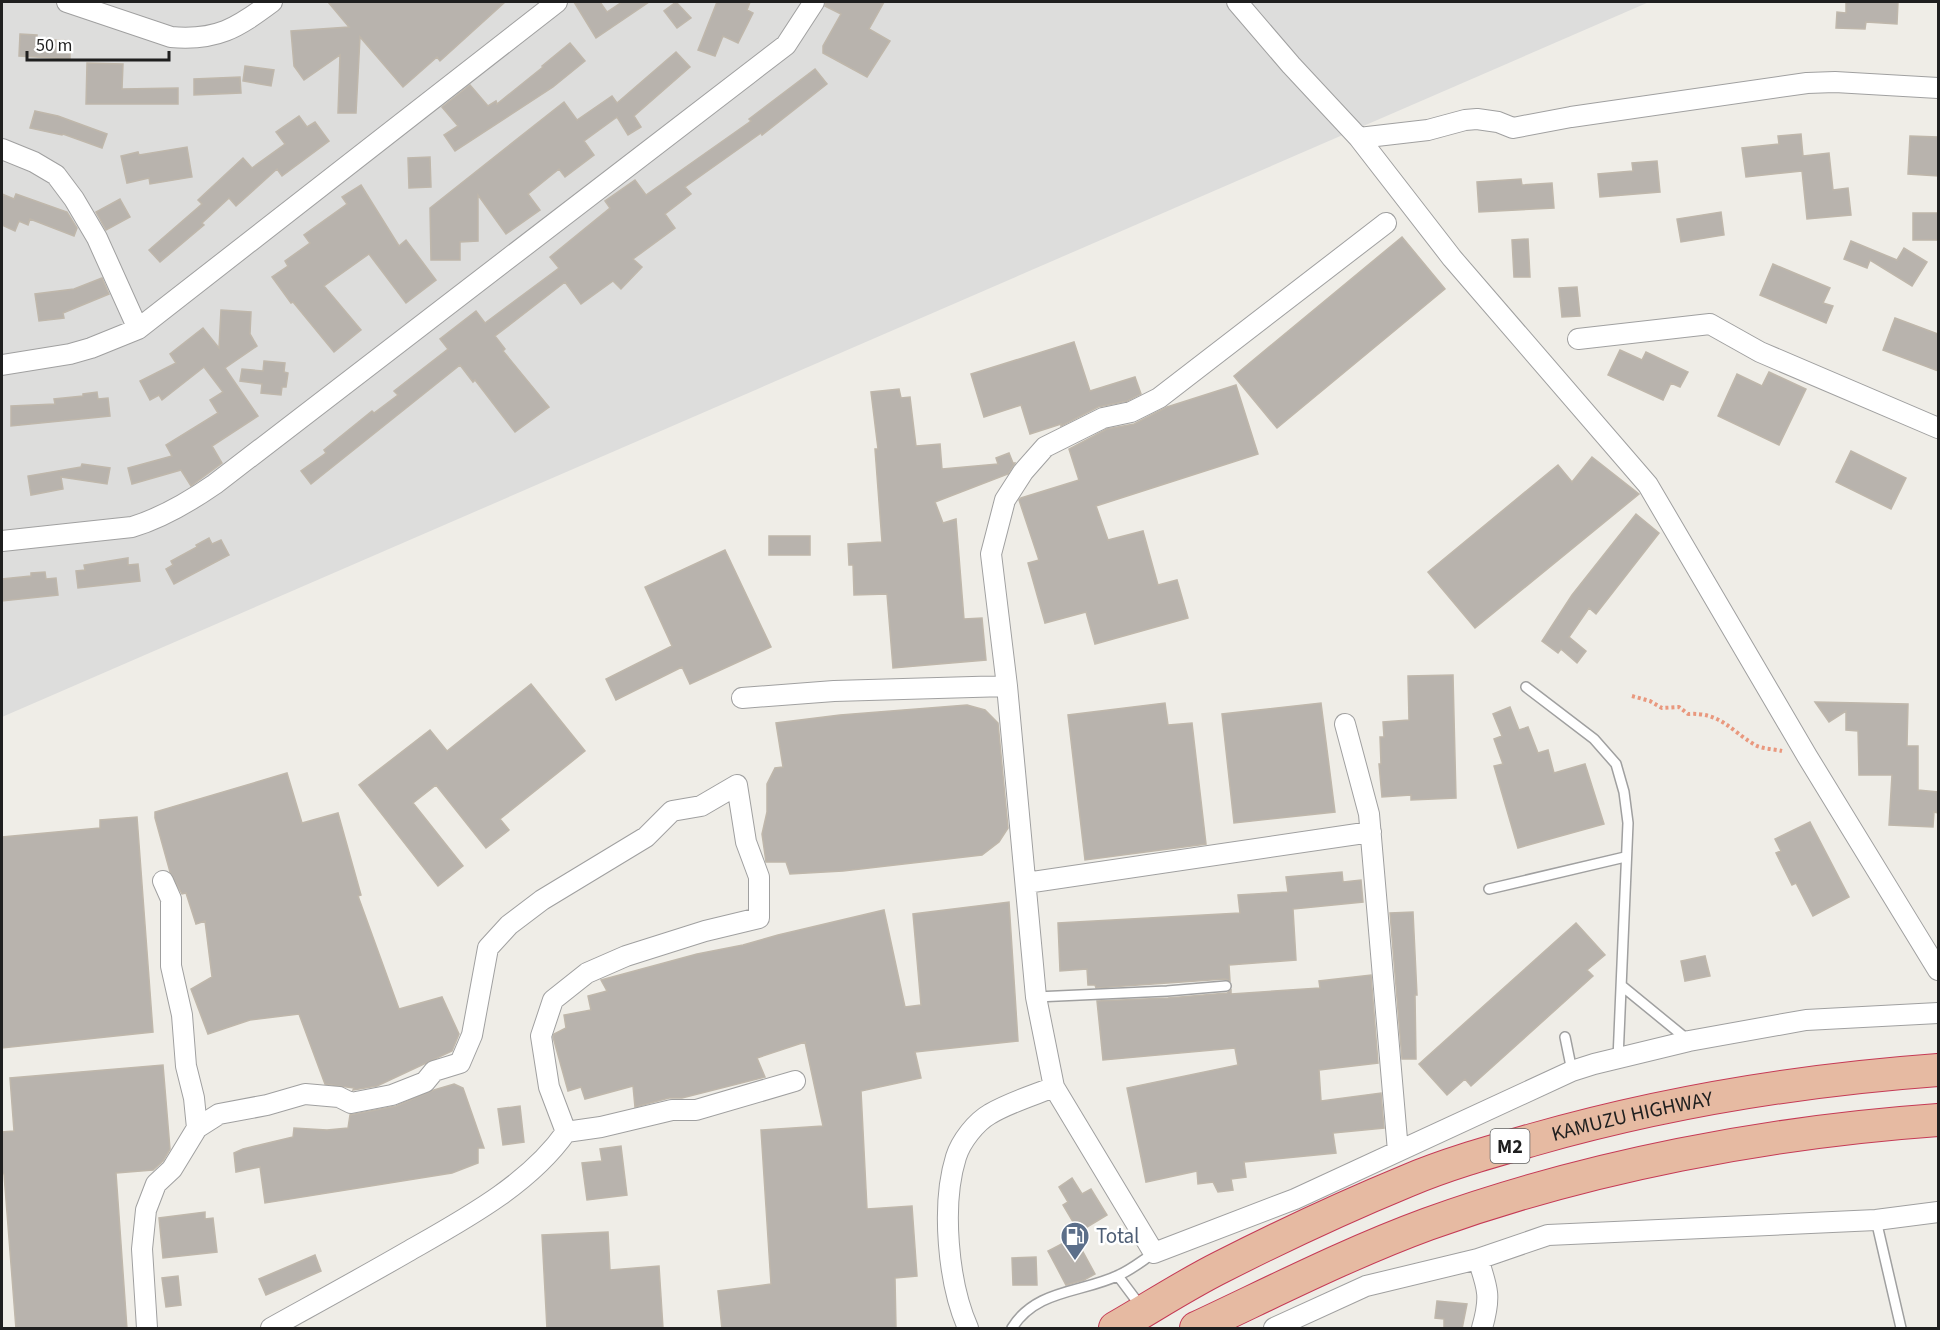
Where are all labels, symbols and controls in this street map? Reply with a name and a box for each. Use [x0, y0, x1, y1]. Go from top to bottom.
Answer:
scale bar [27, 24, 170, 62]
text: 50 m [36, 33, 72, 58]
street label: KAMUZU HIGHWAY [1548, 1083, 1716, 1149]
road number: M2 [1490, 1129, 1530, 1163]
fuel station icon: Total [1059, 1220, 1091, 1262]
place label: Total [1096, 1221, 1139, 1251]

